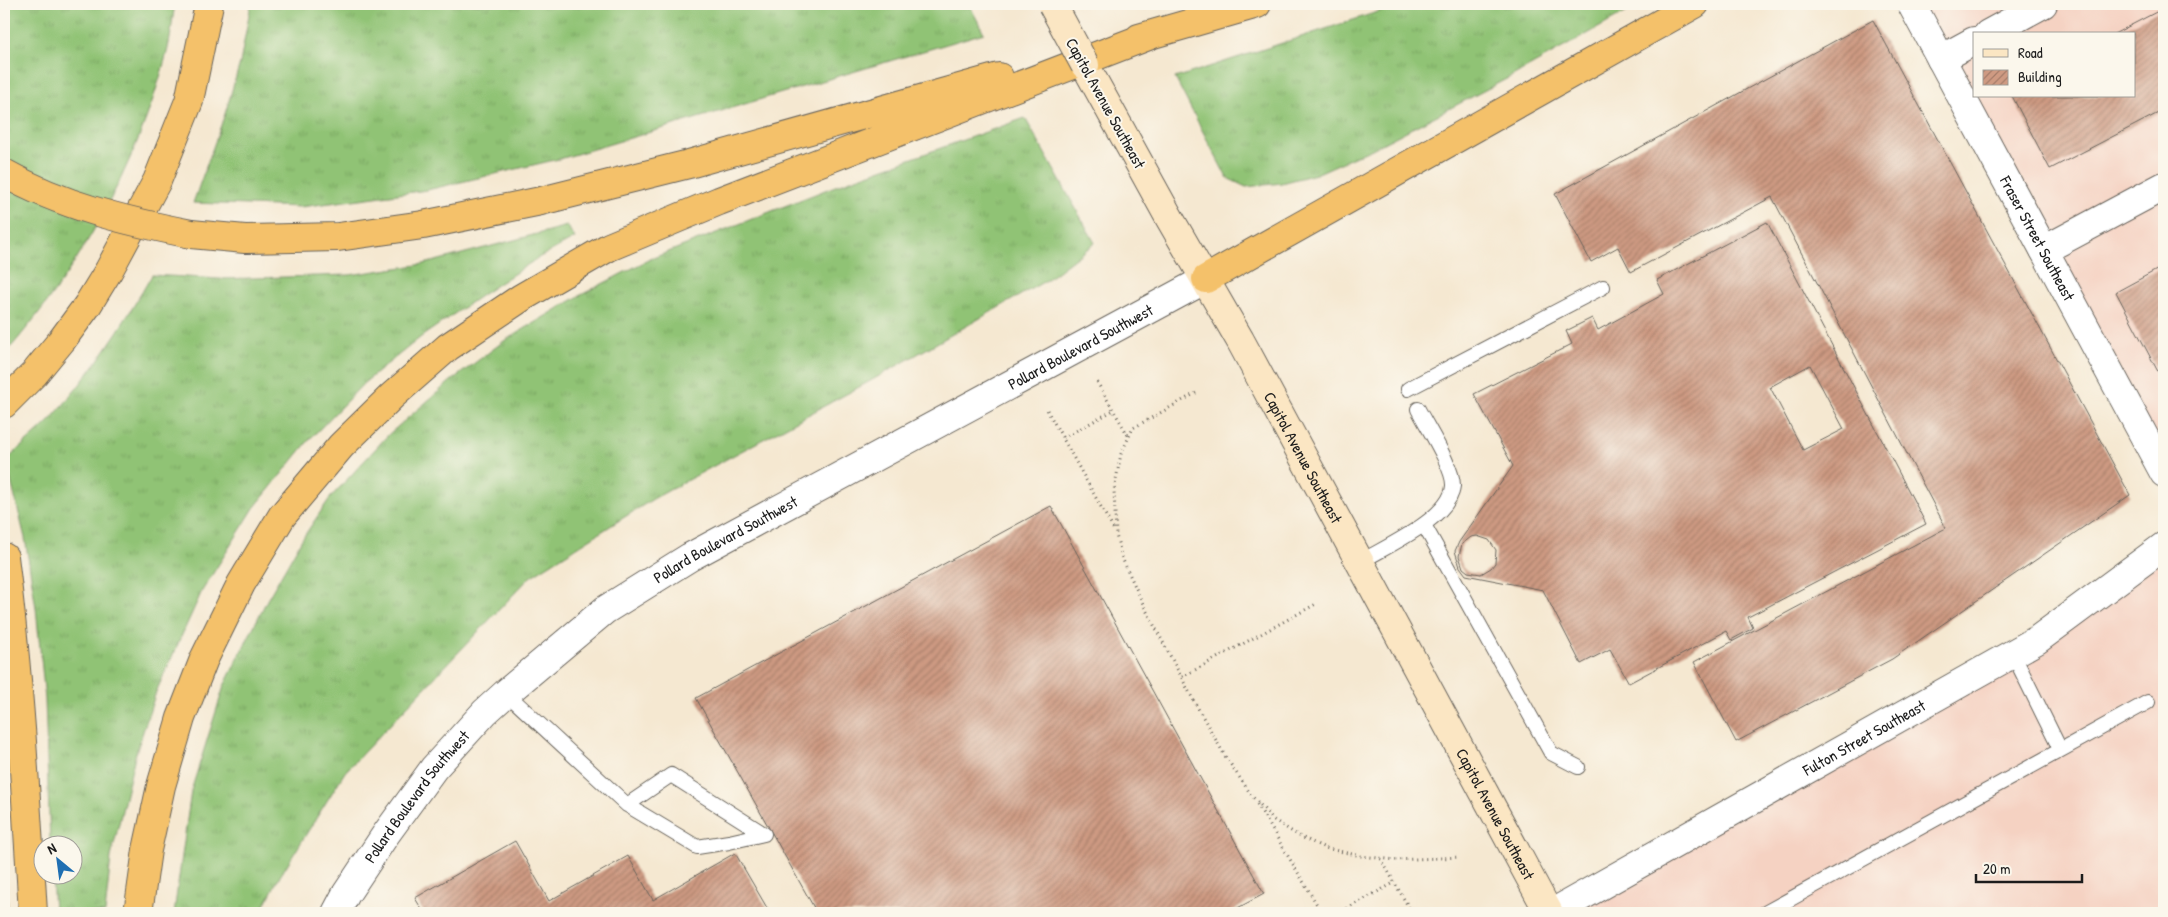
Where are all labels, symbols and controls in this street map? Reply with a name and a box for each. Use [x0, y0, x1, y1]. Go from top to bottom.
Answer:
legend [1973, 32, 2136, 98]
street label: Capitol Avenue Southeast [1061, 34, 1151, 173]
text: Road [2018, 42, 2043, 63]
text: Building [2018, 66, 2062, 87]
street label: Fraser Street Southeast [1995, 171, 2080, 305]
street label: Pollard Boulevard Southwest [1004, 298, 1157, 395]
street label: Capitol Avenue Southeast [1259, 388, 1348, 527]
street label: Pollard Boulevard Southwest [649, 490, 802, 588]
street label: Fulton Street Southeast [1798, 694, 1930, 781]
street label: Pollard Boulevard Southwest [359, 725, 475, 867]
street label: Capitol Avenue Southeast [1451, 744, 1540, 884]
north arrow [32, 834, 82, 884]
text: N [44, 838, 60, 858]
scale bar [1976, 852, 2082, 884]
text: 20 m [1983, 858, 2010, 879]

